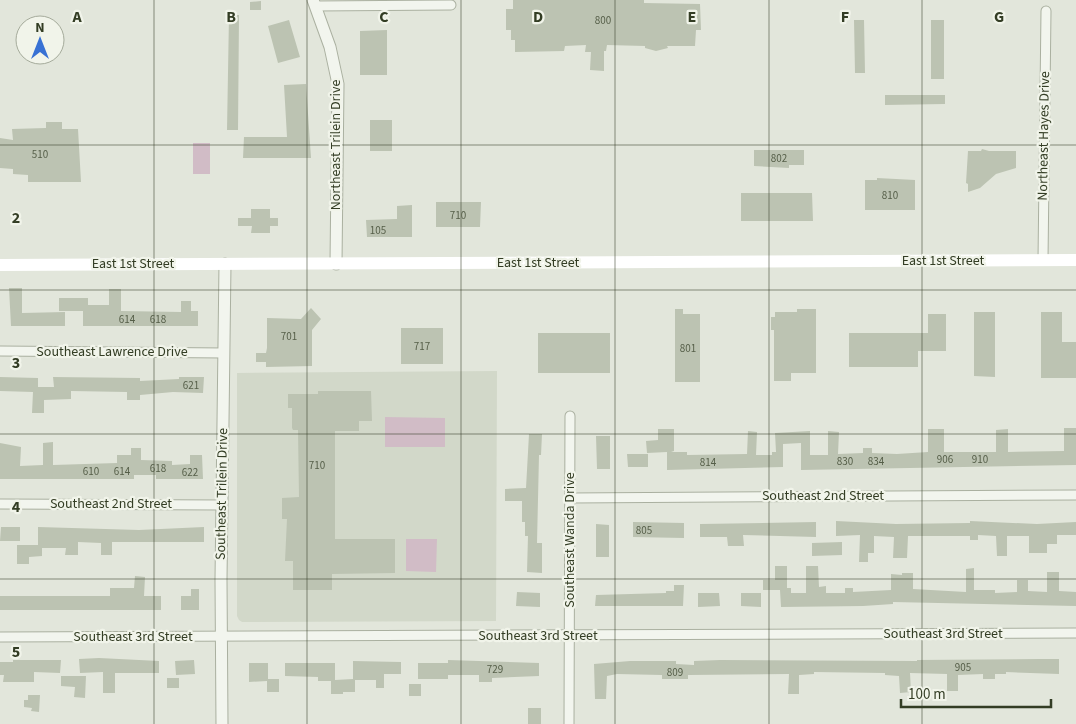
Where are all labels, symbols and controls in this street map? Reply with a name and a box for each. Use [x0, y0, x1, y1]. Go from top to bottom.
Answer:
text: A [71, 6, 82, 28]
text: B [226, 6, 236, 28]
text: C [379, 6, 389, 28]
text: D [533, 6, 543, 28]
text: E [688, 6, 696, 28]
text: F [841, 6, 849, 28]
text: G [994, 6, 1004, 28]
house number: 800 [595, 13, 611, 28]
north arrow [15, 15, 65, 65]
text: N [35, 18, 45, 38]
street label: Northeast Hayes Drive [1033, 71, 1055, 201]
street label: Northeast Trilein Drive [326, 80, 346, 210]
house number: 510 [32, 147, 48, 162]
house number: 802 [771, 151, 787, 166]
house number: 810 [882, 188, 898, 203]
text: 2 [12, 207, 20, 229]
house number: 710 [450, 208, 466, 223]
house number: 105 [370, 223, 386, 238]
street label: East 1st Street [902, 251, 985, 271]
street label: East 1st Street [497, 253, 580, 273]
street label: East 1st Street [92, 254, 175, 274]
house number: 614 [119, 312, 136, 327]
house number: 618 [150, 312, 167, 327]
house number: 701 [281, 329, 297, 344]
house number: 717 [414, 339, 430, 354]
house number: 801 [680, 341, 696, 356]
street label: Southeast Lawrence Drive [36, 342, 188, 362]
text: 3 [12, 352, 20, 374]
house number: 621 [183, 378, 199, 393]
street label: Southeast Trilein Drive [211, 428, 233, 560]
house number: 906 [937, 452, 954, 467]
house number: 910 [972, 452, 988, 467]
house number: 830 [837, 454, 853, 469]
house number: 834 [868, 454, 885, 469]
house number: 814 [700, 455, 717, 470]
house number: 710 [309, 458, 325, 473]
house number: 618 [150, 461, 167, 476]
house number: 610 [83, 464, 99, 479]
house number: 614 [114, 464, 131, 479]
house number: 622 [182, 465, 198, 480]
street label: Southeast Wanda Drive [560, 472, 580, 608]
street label: Southeast 2nd Street [762, 486, 884, 506]
street label: Southeast 2nd Street [50, 494, 172, 514]
text: 4 [12, 496, 21, 518]
house number: 805 [636, 523, 652, 538]
street label: Southeast 3rd Street [883, 624, 1003, 644]
street label: Southeast 3rd Street [478, 626, 598, 646]
street label: Southeast 3rd Street [73, 627, 193, 647]
text: 5 [12, 641, 20, 663]
house number: 905 [955, 660, 971, 675]
house number: 729 [487, 662, 503, 677]
house number: 809 [667, 665, 683, 680]
scale bar [901, 676, 1051, 708]
text: 100 m [908, 684, 946, 705]

